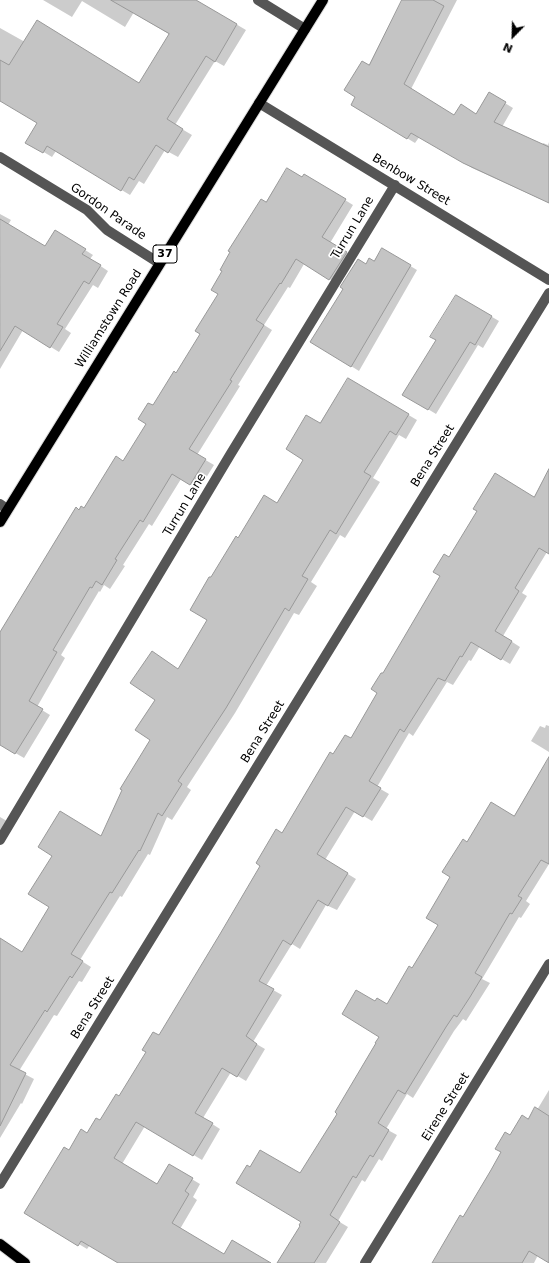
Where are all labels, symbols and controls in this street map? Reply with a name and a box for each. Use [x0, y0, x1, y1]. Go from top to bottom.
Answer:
north arrow [493, 16, 533, 56]
text: N [501, 40, 515, 55]
street label: Benbow Street [369, 151, 453, 209]
street label: Gordon Parade [67, 181, 149, 243]
street label: Turrun Lane [329, 194, 377, 262]
road number: 37 [153, 245, 177, 263]
street label: Williamstown Road [73, 267, 145, 371]
street label: Bena Street [408, 422, 458, 490]
street label: Turrun Lane [161, 471, 209, 539]
street label: Bena Street [238, 698, 288, 766]
street label: Bena Street [68, 974, 118, 1042]
street label: Eirene Street [419, 1070, 473, 1144]

